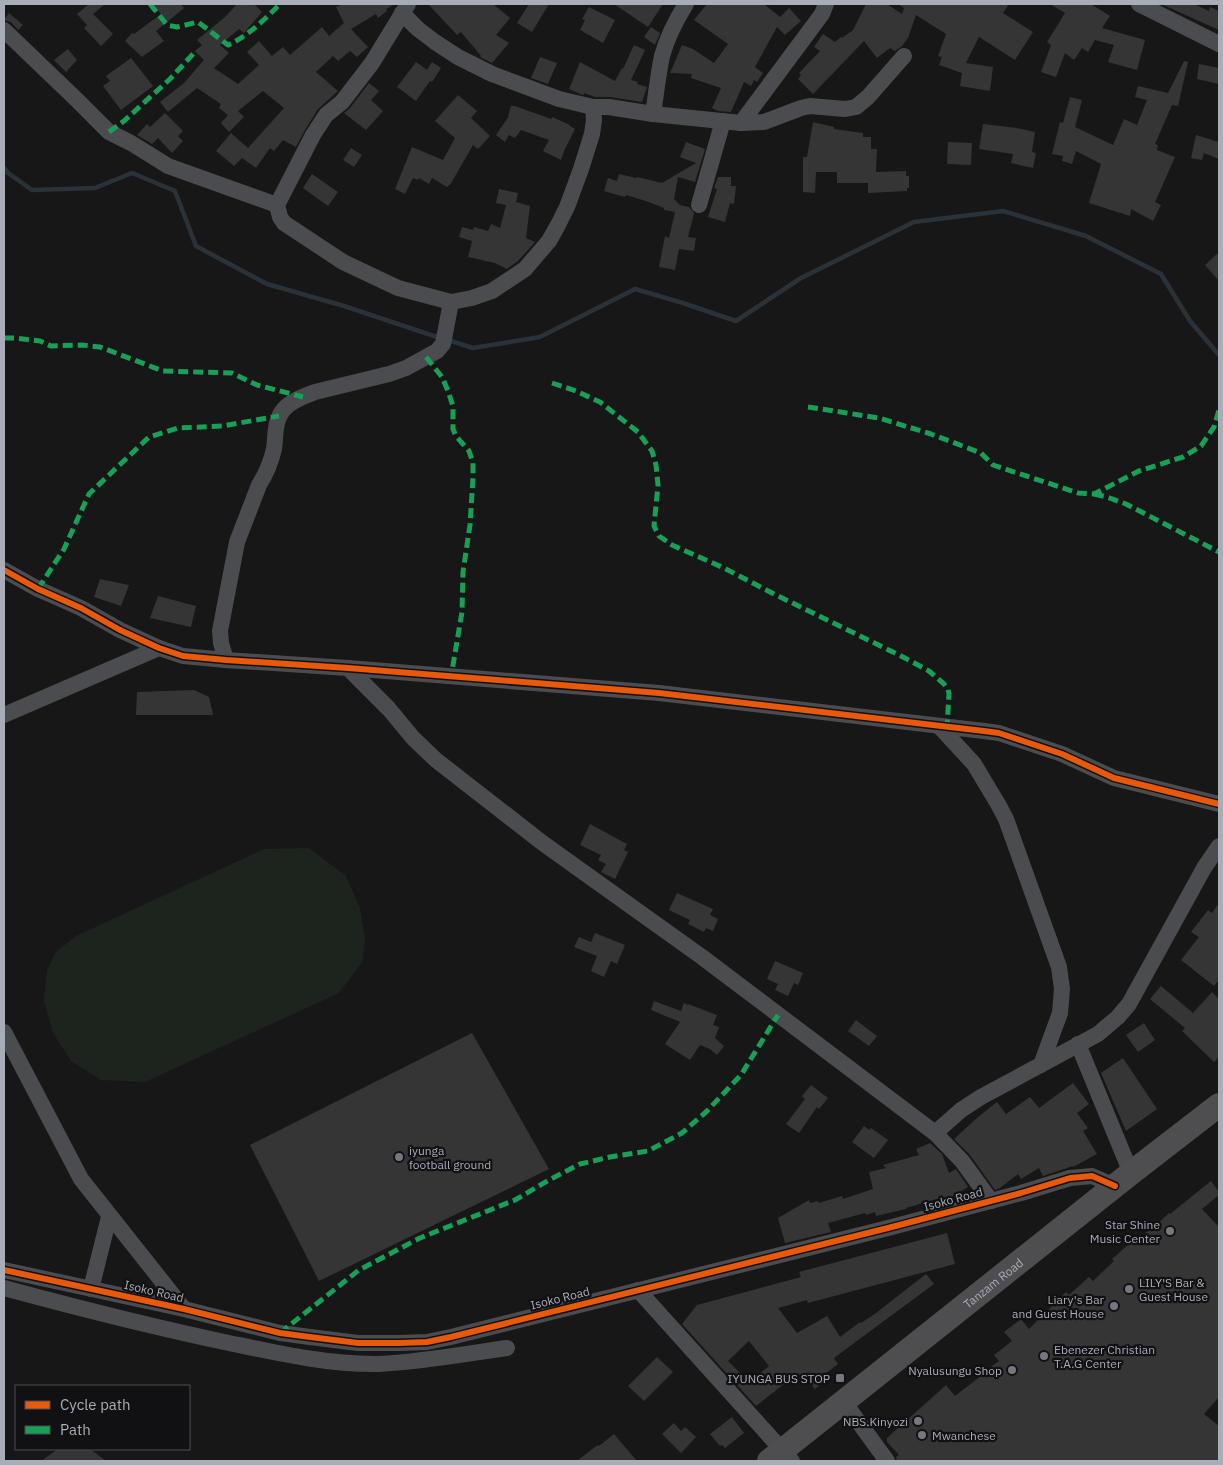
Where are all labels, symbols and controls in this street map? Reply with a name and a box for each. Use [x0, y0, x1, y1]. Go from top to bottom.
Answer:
place label: iyunga football ground [409, 1143, 491, 1172]
marker: iyunga football ground [393, 1151, 405, 1163]
street label: Isoko Road [922, 1184, 984, 1214]
place label: Star Shine Music Center [1090, 1217, 1161, 1246]
marker: Star Shine Music Center [1164, 1225, 1176, 1237]
street label: Tanzam Road [960, 1255, 1026, 1311]
place label: LILY'S Bar & Guest House [1139, 1275, 1208, 1304]
street label: Isoko Road [123, 1277, 185, 1305]
street label: Isoko Road [529, 1283, 591, 1313]
marker: LILY'S Bar & Guest House [1123, 1283, 1135, 1295]
place label: Liary's Bar and Guest House [1012, 1292, 1105, 1321]
marker: Liary's Bar and Guest House [1108, 1300, 1120, 1312]
place label: Ebenezer Christian T.A.G Center [1054, 1342, 1155, 1371]
marker: Ebenezer Christian T.A.G Center [1038, 1350, 1050, 1362]
place label: Nyalusungu Shop [908, 1363, 1002, 1378]
marker: Nyalusungu Shop [1006, 1364, 1018, 1376]
place label: IYUNGA BUS STOP [728, 1371, 830, 1386]
marker: IYUNGA BUS STOP [834, 1372, 846, 1384]
legend [15, 1385, 190, 1450]
text: Cycle path [60, 1395, 131, 1414]
place label: NBS.Kinyozi [843, 1414, 908, 1429]
marker: NBS.Kinyozi [912, 1415, 924, 1427]
text: Path [60, 1420, 91, 1439]
place label: Mwanchese [932, 1428, 996, 1443]
marker: Mwanchese [916, 1429, 928, 1441]

